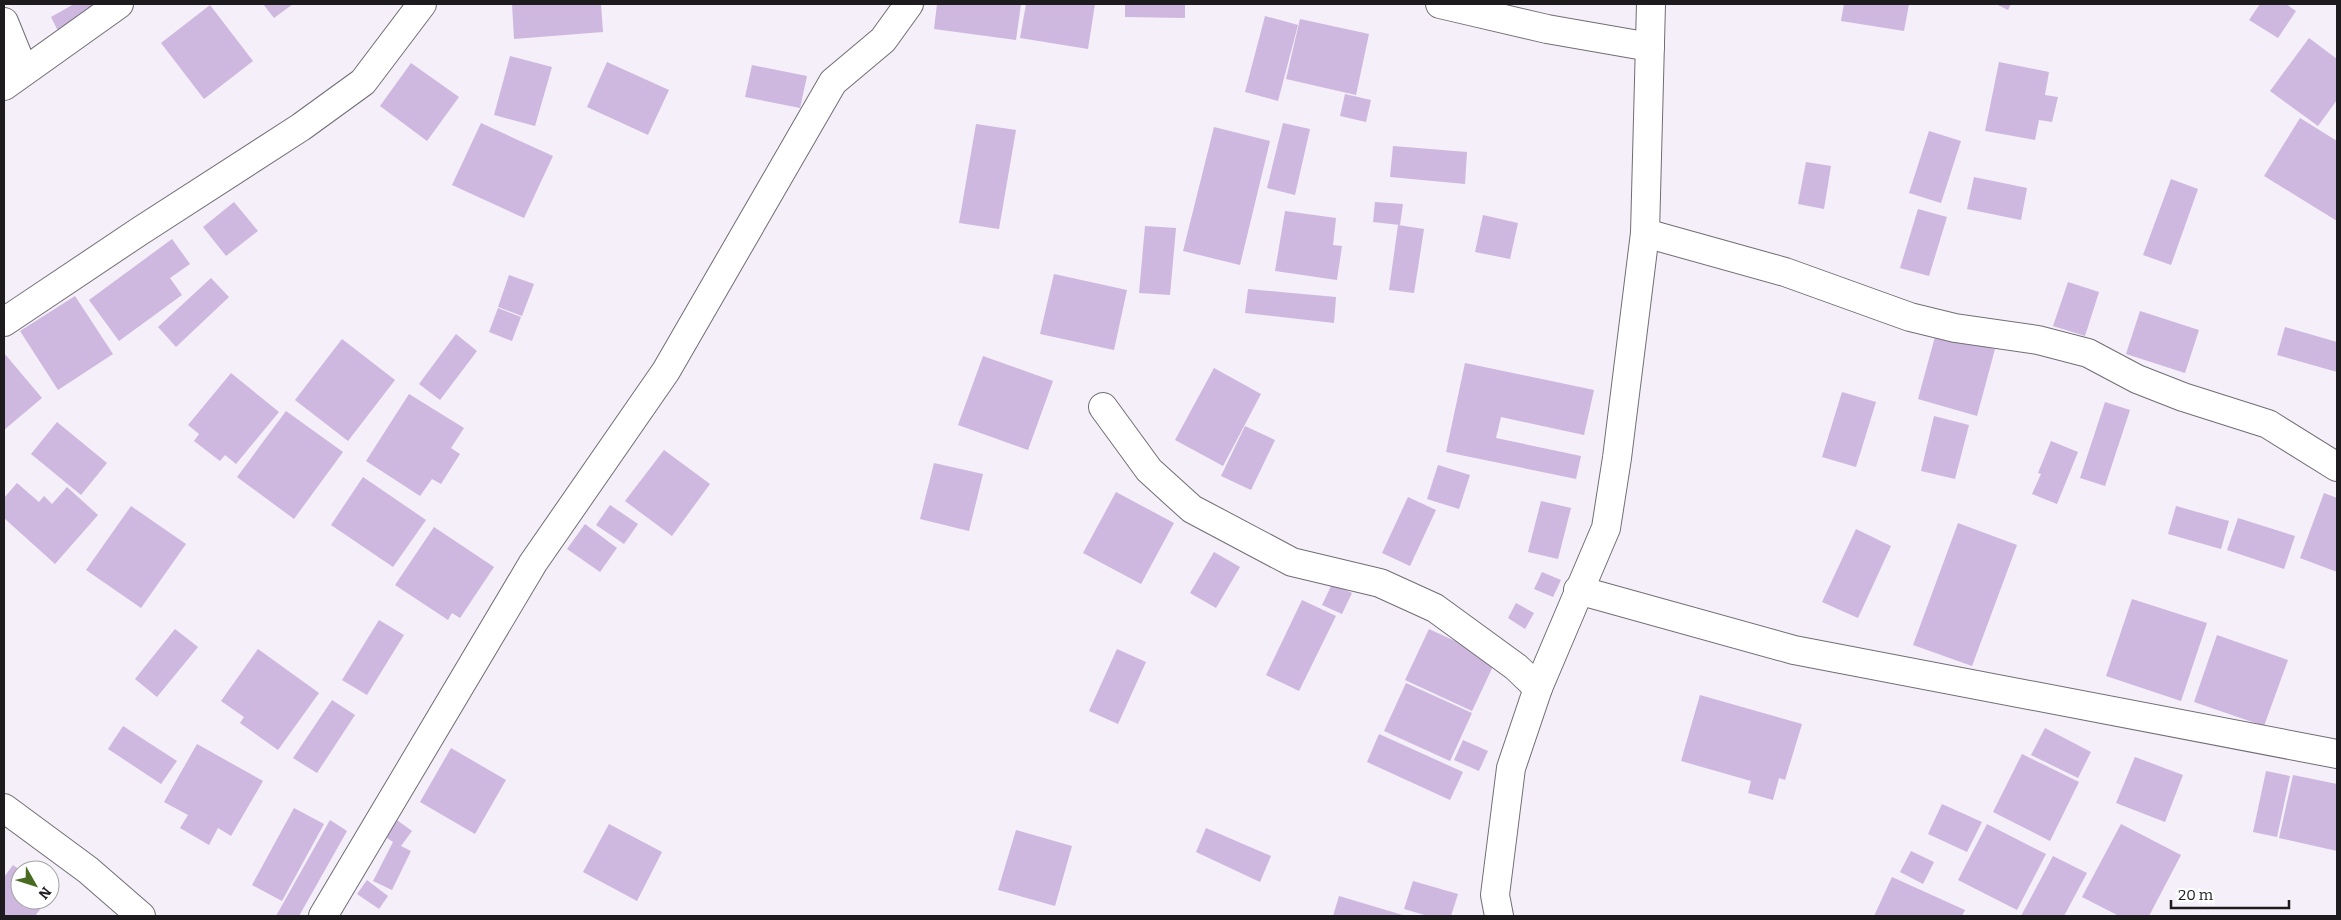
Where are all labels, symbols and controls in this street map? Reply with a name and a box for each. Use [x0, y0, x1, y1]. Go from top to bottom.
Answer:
north arrow [10, 860, 60, 910]
scale bar [2171, 878, 2288, 910]
text: N [35, 883, 55, 903]
text: 20 m [2178, 886, 2214, 904]

